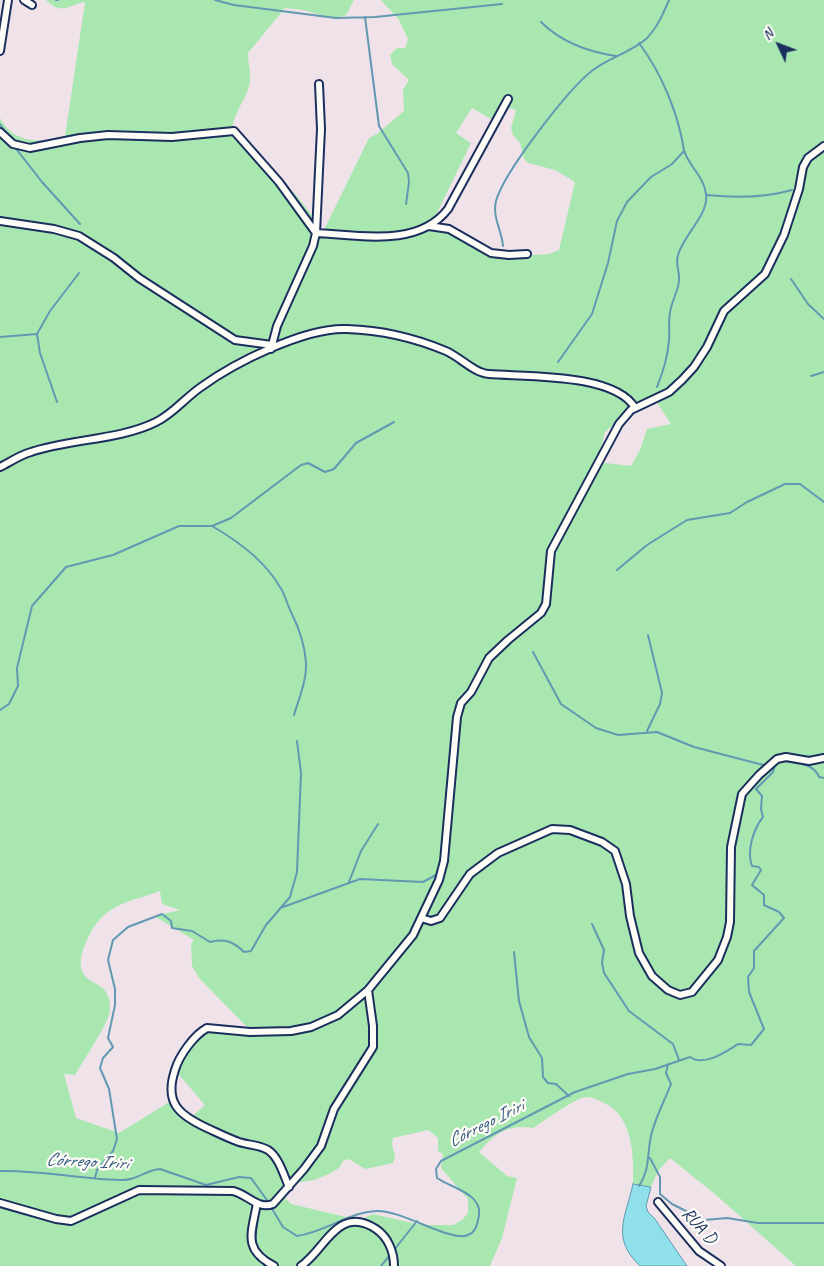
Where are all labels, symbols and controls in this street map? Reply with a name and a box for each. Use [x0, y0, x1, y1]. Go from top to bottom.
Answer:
north arrow [754, 20, 804, 70]
text: N [758, 25, 777, 43]
water label: Córrego Iriri [444, 1095, 528, 1153]
water label: Córrego Iriri [46, 1148, 128, 1176]
street label: RUA D [677, 1203, 721, 1249]

